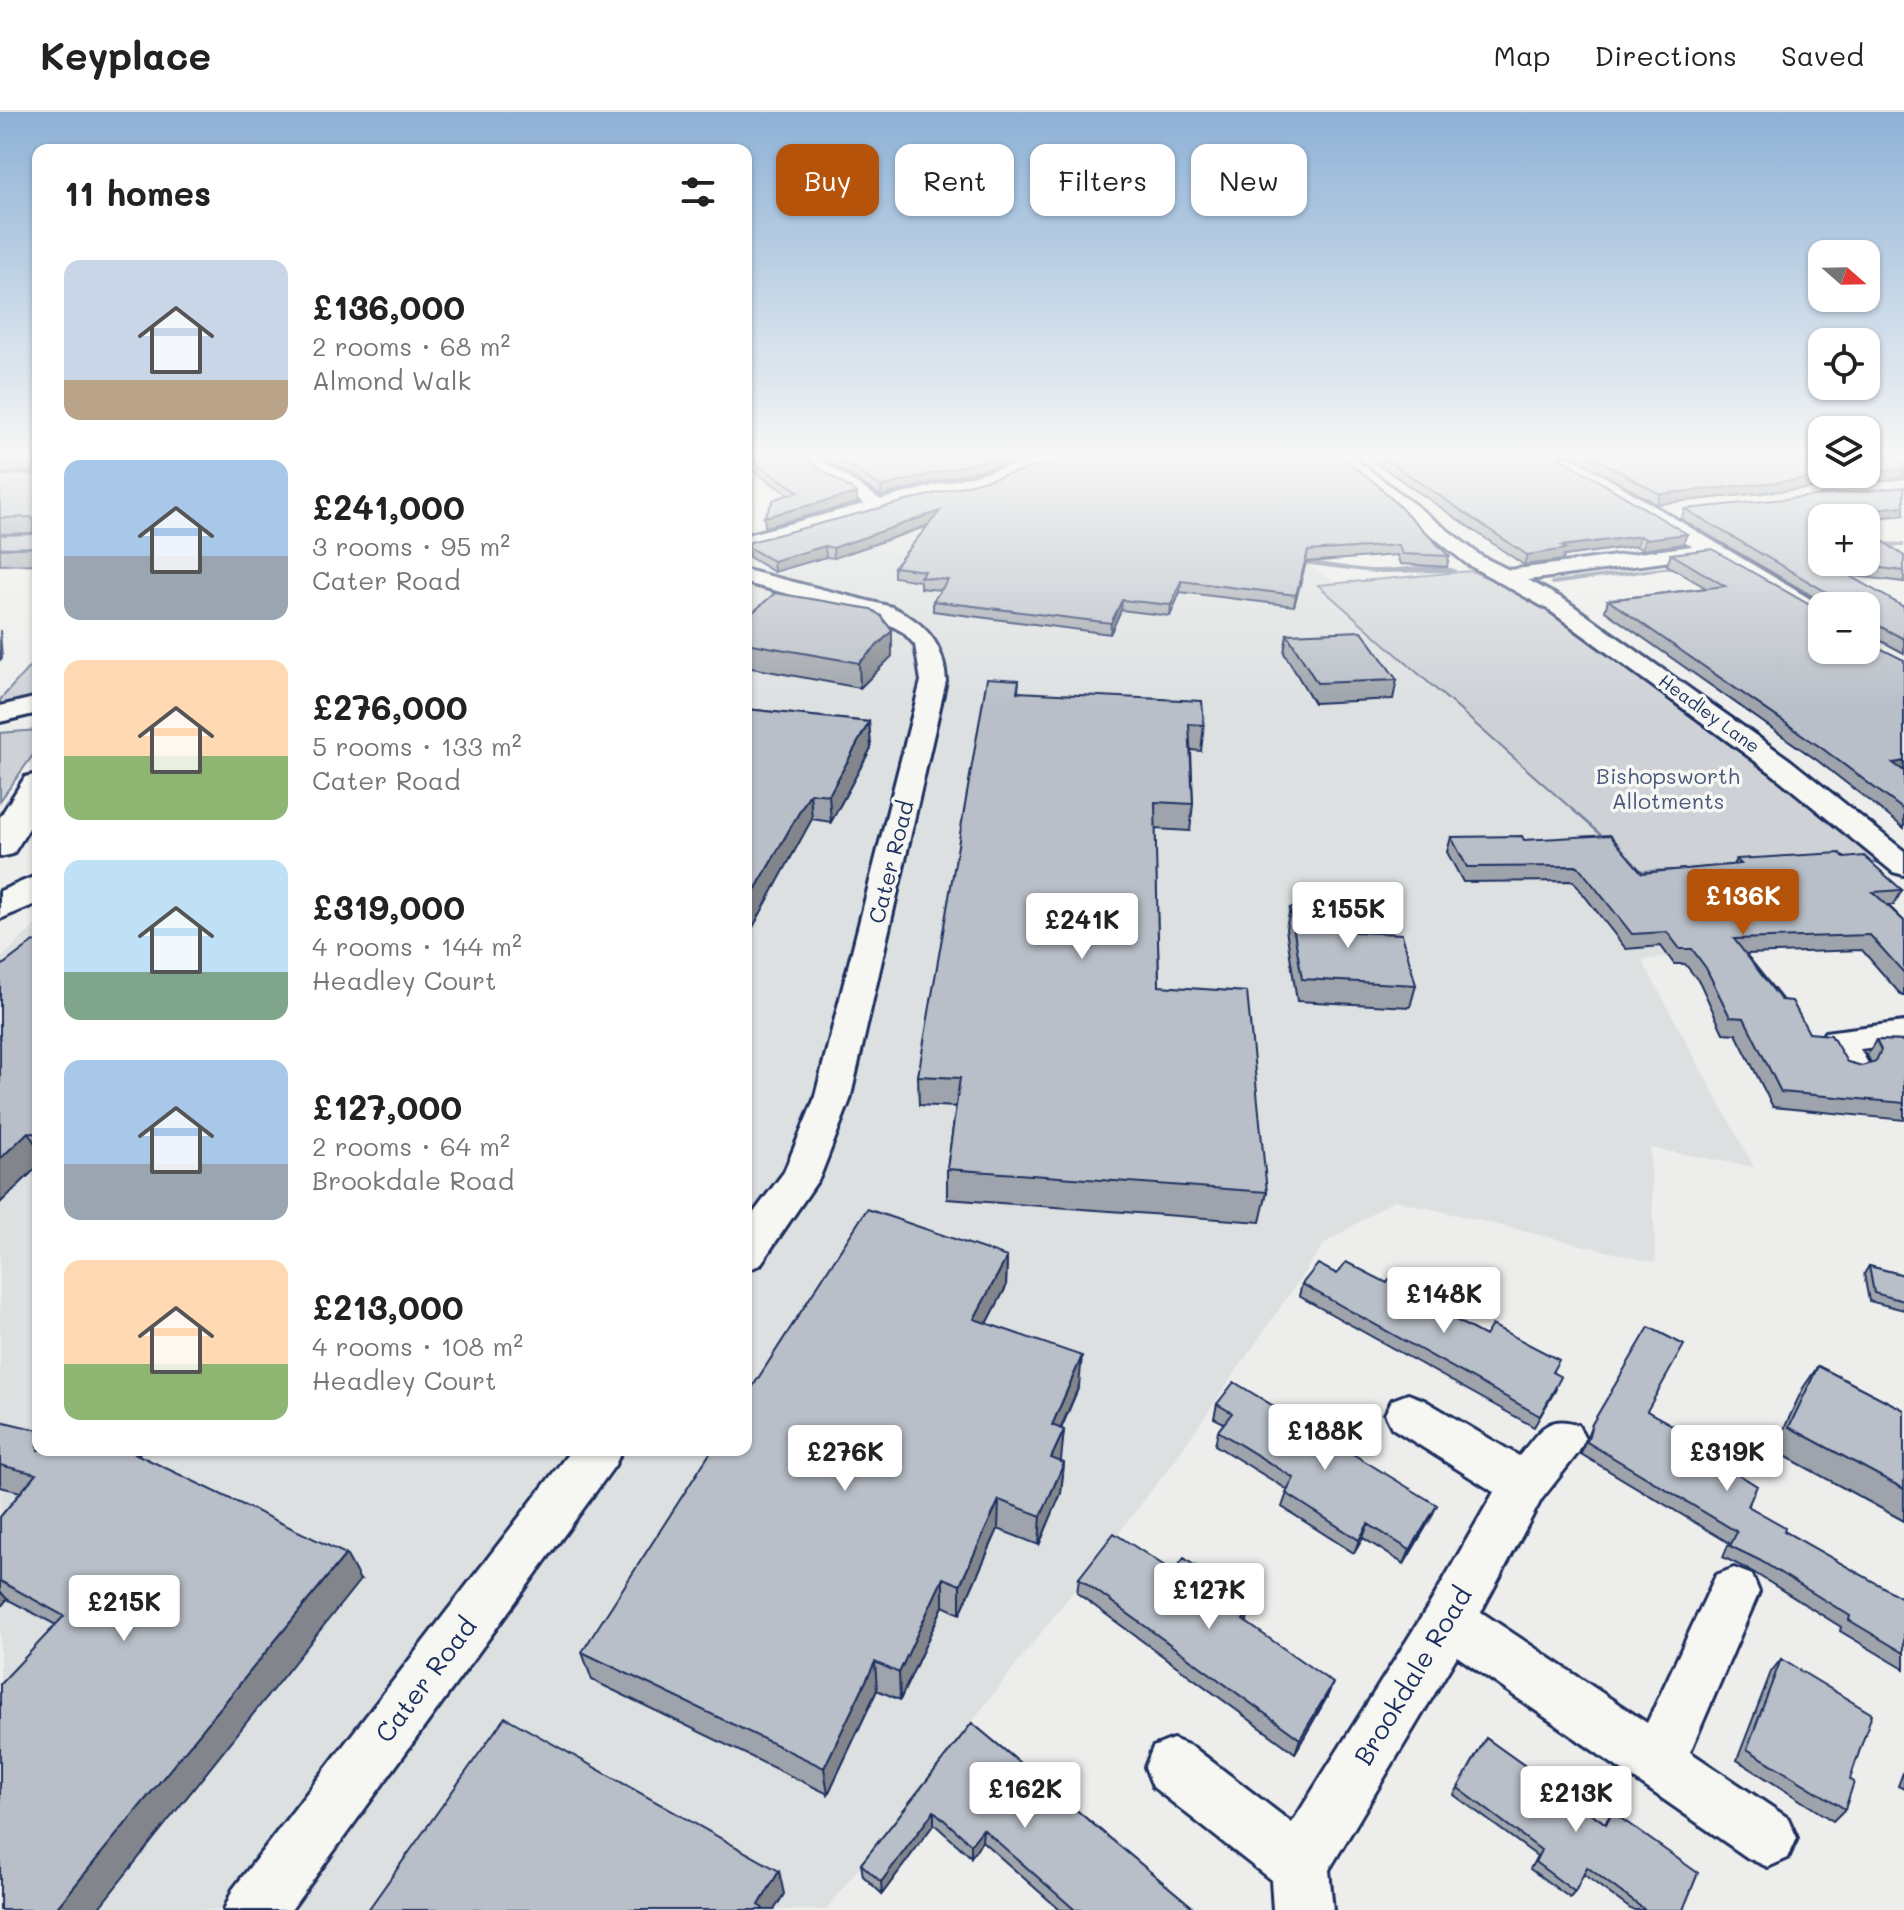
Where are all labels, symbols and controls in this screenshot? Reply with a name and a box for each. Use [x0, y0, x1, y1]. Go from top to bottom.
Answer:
text: Keyplace [40, 30, 211, 80]
text: Map [1494, 37, 1551, 73]
text: Directions [1595, 37, 1737, 73]
text: Saved [1781, 37, 1864, 73]
chip: Buy [776, 144, 879, 216]
chip: Rent [895, 144, 1014, 216]
chip: Filters [1030, 144, 1175, 216]
chip: New [1191, 144, 1307, 216]
text: 11 homes [64, 170, 211, 215]
icon: filters [676, 170, 720, 214]
north arrow [1808, 240, 1880, 312]
map controls [1808, 240, 1880, 664]
text: £136,000 [312, 284, 465, 329]
icon: home [128, 292, 224, 388]
button: locate [1808, 328, 1880, 400]
text: 2 rooms · 68 m² [312, 329, 510, 363]
text: Almond Walk [312, 363, 471, 397]
button: layers [1808, 416, 1880, 488]
text: £241,000 [312, 484, 465, 529]
icon: home [128, 492, 224, 588]
button: + [1808, 504, 1880, 576]
text: 3 rooms · 95 m² [312, 529, 510, 563]
text: Cater Road [312, 563, 460, 597]
button: − [1808, 592, 1880, 664]
street label: Headley Lane [1654, 668, 1765, 758]
text: £276,000 [312, 684, 468, 729]
icon: home [128, 692, 224, 788]
text: 5 rooms · 133 m² [312, 729, 522, 763]
park label: Bishopsworth Allotments [1596, 761, 1740, 815]
text: Cater Road [312, 763, 460, 797]
street label: Cater Road [861, 797, 920, 926]
pin: £136K [1687, 869, 1799, 937]
text: £136K [1705, 878, 1781, 912]
pin: £155K [1292, 882, 1404, 950]
text: £319,000 [312, 884, 465, 929]
text: £155K [1310, 891, 1386, 925]
icon: home [128, 892, 224, 988]
pin: £241K [1026, 893, 1138, 961]
text: £241K [1044, 902, 1120, 936]
text: 4 rooms · 144 m² [312, 929, 522, 963]
text: Headley Court [312, 963, 497, 997]
text: £127,000 [312, 1084, 462, 1129]
icon: home [128, 1092, 224, 1188]
text: 2 rooms · 64 m² [312, 1129, 510, 1163]
text: Brookdale Road [312, 1163, 514, 1197]
pin: £148K [1388, 1267, 1500, 1335]
text: £148K [1405, 1276, 1483, 1310]
text: £213,000 [312, 1284, 464, 1329]
icon: home [128, 1292, 224, 1388]
text: 4 rooms · 108 m² [312, 1329, 523, 1363]
text: Headley Court [312, 1363, 497, 1397]
pin: £188K [1269, 1404, 1381, 1472]
text: £188K [1286, 1413, 1364, 1447]
pin: £276K [789, 1425, 901, 1493]
pin: £319K [1671, 1425, 1783, 1493]
text: £276K [806, 1434, 884, 1468]
text: £319K [1689, 1434, 1765, 1468]
pin: £127K [1153, 1563, 1265, 1631]
text: £127K [1172, 1572, 1246, 1606]
pin: £215K [68, 1575, 180, 1643]
street label: Brookdale Road [1345, 1580, 1479, 1771]
text: £215K [87, 1584, 161, 1618]
street label: Cater Road [367, 1610, 483, 1749]
pin: £162K [969, 1762, 1081, 1830]
pin: £213K [1520, 1766, 1632, 1834]
text: £162K [987, 1771, 1063, 1805]
text: £213K [1539, 1775, 1613, 1809]

